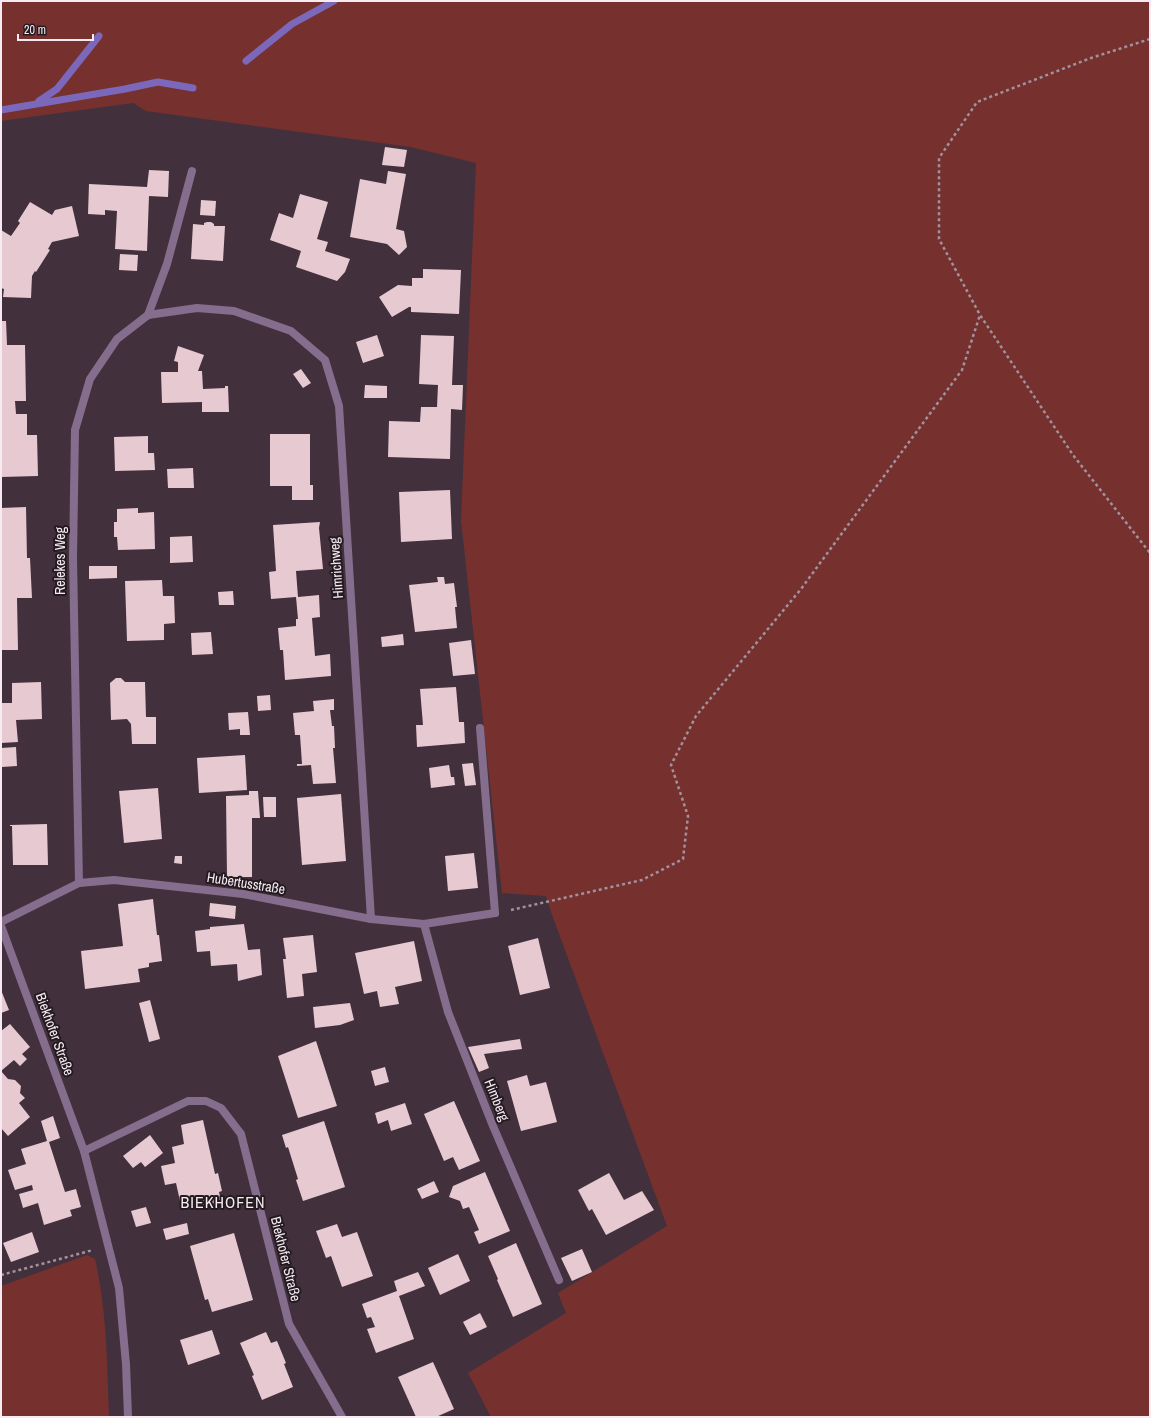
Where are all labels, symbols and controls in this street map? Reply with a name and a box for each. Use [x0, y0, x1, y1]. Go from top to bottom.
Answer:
scale bar [18, 16, 93, 42]
text: 20 m [24, 22, 46, 38]
street label: Relekes Weg [51, 526, 69, 595]
street label: Himrichweg [325, 536, 347, 599]
street label: Hubertusstraße [206, 868, 286, 898]
street label: Biekhofer Straße [32, 990, 78, 1078]
street label: Himberg [480, 1076, 514, 1124]
district label: BIEKHOFEN [181, 1191, 265, 1213]
street label: Biekhofer Straße [267, 1215, 305, 1303]

